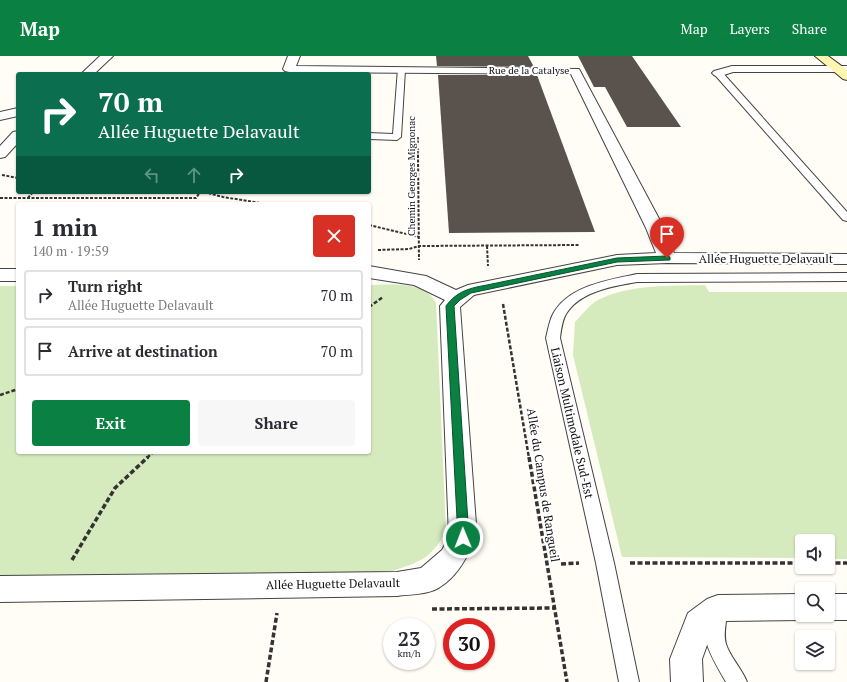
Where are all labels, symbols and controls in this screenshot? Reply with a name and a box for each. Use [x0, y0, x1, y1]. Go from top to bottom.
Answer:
text: Map [20, 16, 60, 41]
text: Map [681, 19, 708, 38]
text: Layers [730, 19, 770, 38]
text: Share [792, 19, 827, 38]
street label: Rue de la Catalyse [489, 64, 569, 77]
text: 70 m [98, 83, 163, 120]
icon: right [32, 88, 84, 140]
street label: Chemin Georges Mignonac [405, 116, 418, 236]
text: Allée Huguette Delavault [98, 119, 300, 143]
icon: left [141, 164, 163, 186]
icon: ahead [183, 164, 205, 186]
icon: right [225, 164, 247, 186]
text: 1 min [32, 211, 98, 243]
button: close [313, 215, 355, 257]
pin [650, 217, 684, 258]
icon: arrive [656, 223, 678, 245]
text: 140 m · 19:59 [32, 242, 109, 260]
street label: Allée Huguette Delavault [699, 251, 834, 266]
text: Turn right [68, 276, 143, 296]
icon: right [34, 284, 56, 306]
text: 70 m [320, 285, 353, 305]
text: Allée Huguette Delavault [68, 296, 214, 314]
icon: arrive [34, 340, 56, 362]
text: Arrive at destination [68, 341, 218, 361]
text: 70 m [320, 341, 353, 361]
street label: Liaison Multimodale Sud-Est [548, 346, 597, 500]
button: Exit [32, 400, 190, 446]
button: Share [198, 400, 355, 446]
street label: Allée du Campus de Rangueil [524, 407, 563, 563]
position arrow [442, 517, 484, 559]
map controls [795, 534, 835, 670]
button: sound [795, 534, 835, 574]
street label: Allée Huguette Delavault [266, 575, 401, 592]
button: search [795, 582, 835, 622]
speed limit sign: 30 [443, 618, 495, 670]
text: 23 [398, 625, 420, 652]
button: layers [795, 630, 835, 670]
text: km/h [397, 647, 421, 660]

